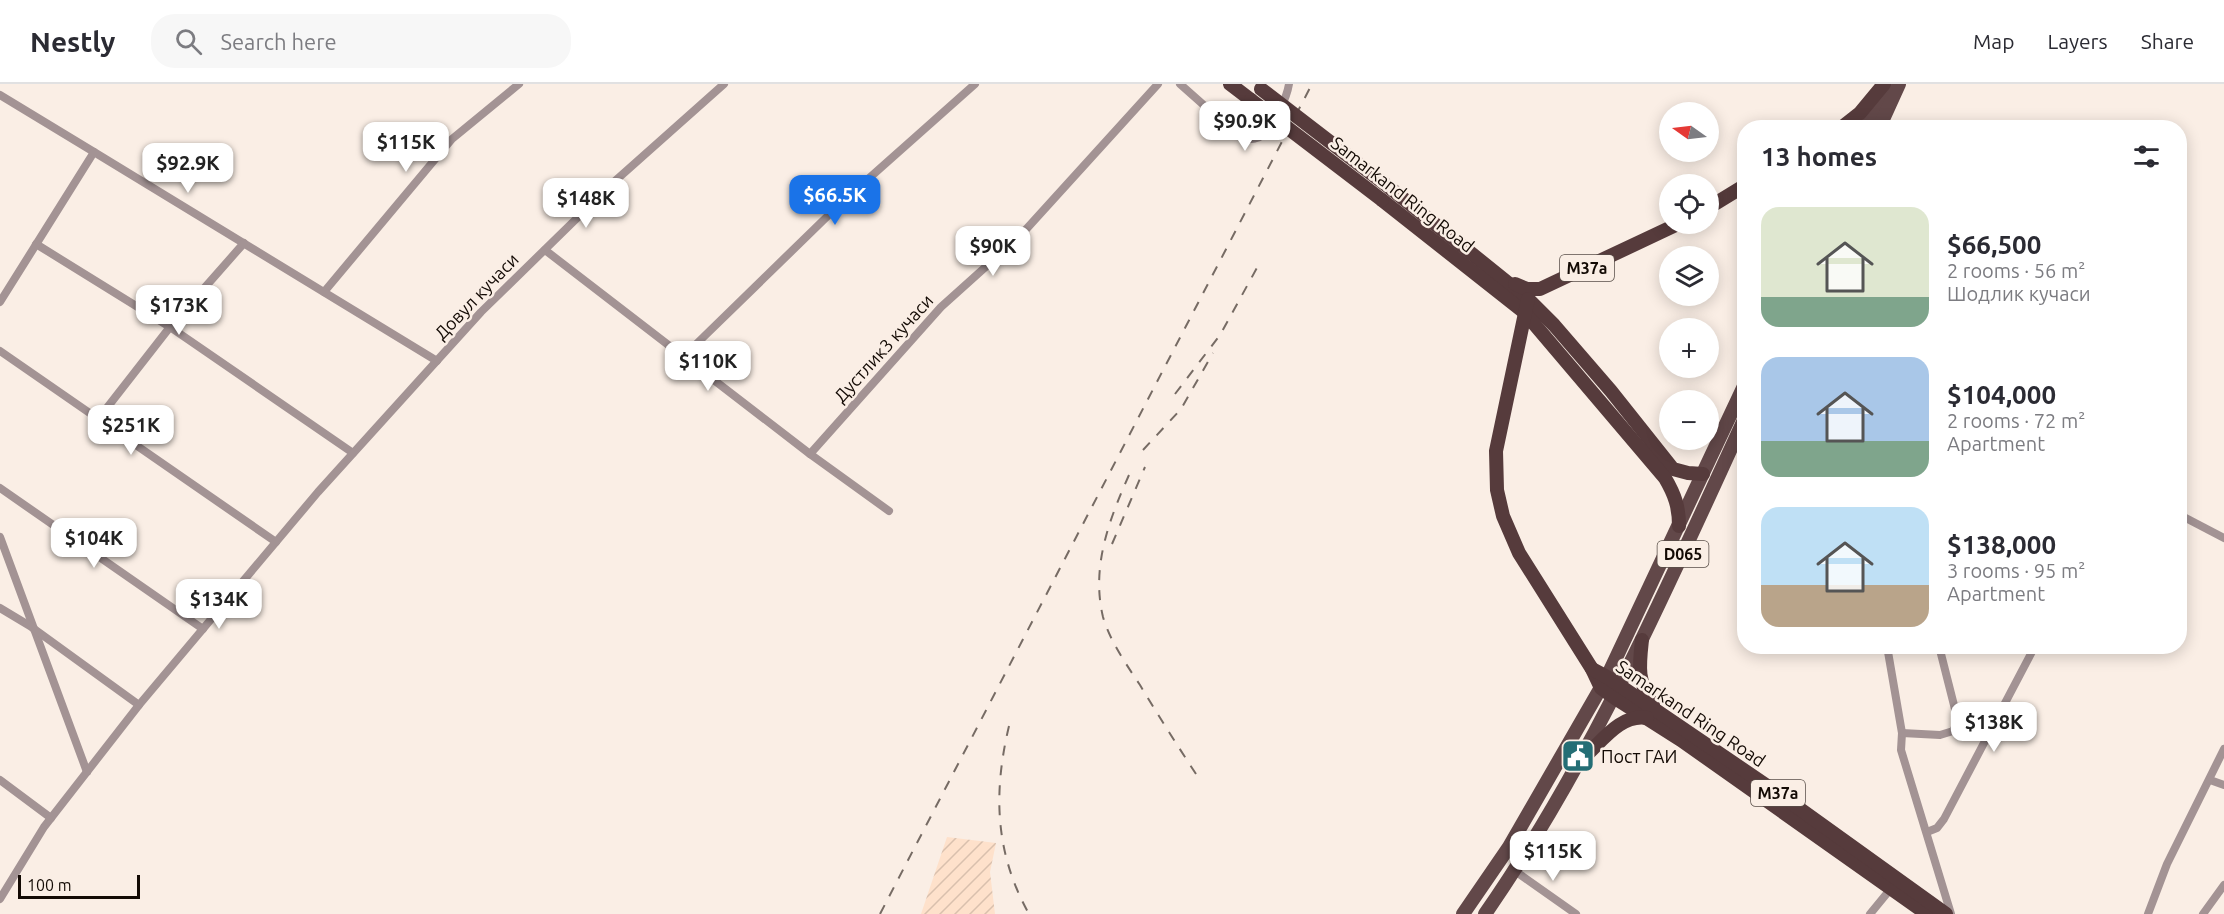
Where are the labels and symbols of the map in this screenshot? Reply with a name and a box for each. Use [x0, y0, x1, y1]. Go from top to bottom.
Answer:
pin: $90.9K [1196, 101, 1294, 152]
north arrow [1659, 102, 1719, 162]
pin: $115K [364, 122, 448, 173]
street label: Samarkand Ring Road [1328, 132, 1478, 256]
pin: $92.9K [139, 143, 237, 194]
pin: $66.5K [786, 175, 884, 226]
pin: $148K [544, 178, 628, 229]
pin: $90K [957, 226, 1029, 277]
street label: Довул кучаси [430, 249, 522, 343]
road number: M37a [1560, 255, 1614, 281]
pin: $173K [137, 285, 221, 336]
street label: Дустлик3 кучаси [829, 290, 937, 406]
pin: $110K [666, 341, 750, 392]
pin: $251K [89, 405, 173, 456]
pin: $104K [52, 518, 136, 569]
road number: D065 [1658, 541, 1708, 567]
pin: $134K [177, 579, 261, 630]
street label: Samarkand Ring Road [1613, 656, 1769, 770]
pin: $138K [1952, 702, 2036, 753]
public building icon: Пост ГАИ [1560, 738, 1596, 774]
place label: Пост ГАИ [1601, 746, 1677, 766]
road number: M37a [1751, 780, 1805, 806]
pin: $115K [1511, 831, 1595, 882]
scale bar [18, 872, 140, 900]

